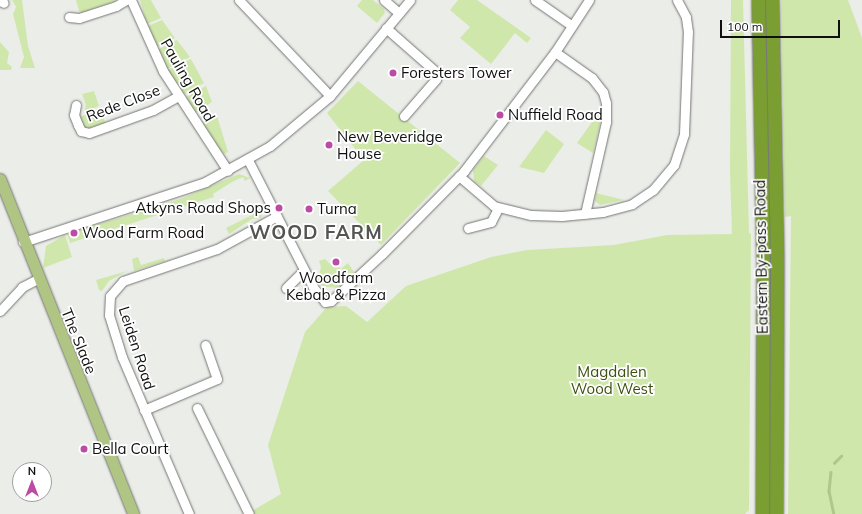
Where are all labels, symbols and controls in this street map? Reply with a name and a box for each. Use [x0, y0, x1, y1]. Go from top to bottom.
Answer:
scale bar [722, 12, 842, 38]
text: 100 m [727, 19, 762, 34]
street label: Pauling Road [157, 35, 219, 125]
place label: Foresters Tower [401, 64, 512, 82]
marker: Foresters Tower [388, 68, 398, 78]
street label: Rede Close [84, 81, 162, 125]
place label: Nuffield Road [508, 106, 603, 124]
marker: Nuffield Road [495, 110, 505, 120]
place label: New Beveridge House [337, 127, 443, 162]
marker: New Beveridge House [324, 140, 334, 150]
street label: Eastern By-pass Road [751, 180, 771, 334]
place label: Atkyns Road Shops [135, 199, 271, 217]
place label: Turna [317, 200, 357, 218]
marker: Atkyns Road Shops [274, 203, 284, 213]
marker: Turna [304, 204, 314, 214]
district label: WOOD FARM [249, 222, 383, 244]
place label: Wood Farm Road [82, 224, 204, 242]
marker: Wood Farm Road [69, 228, 79, 238]
marker: Woodfarm Kebab & Pizza [331, 257, 341, 267]
place label: Woodfarm Kebab & Pizza [286, 268, 386, 303]
street label: Leiden Road [115, 304, 159, 392]
street label: The Slade [58, 306, 100, 376]
park label: Magdalen Wood West [571, 362, 653, 397]
place label: Bella Court [92, 440, 168, 458]
marker: Bella Court [79, 444, 89, 454]
north arrow [12, 462, 52, 502]
text: N [28, 464, 36, 478]

